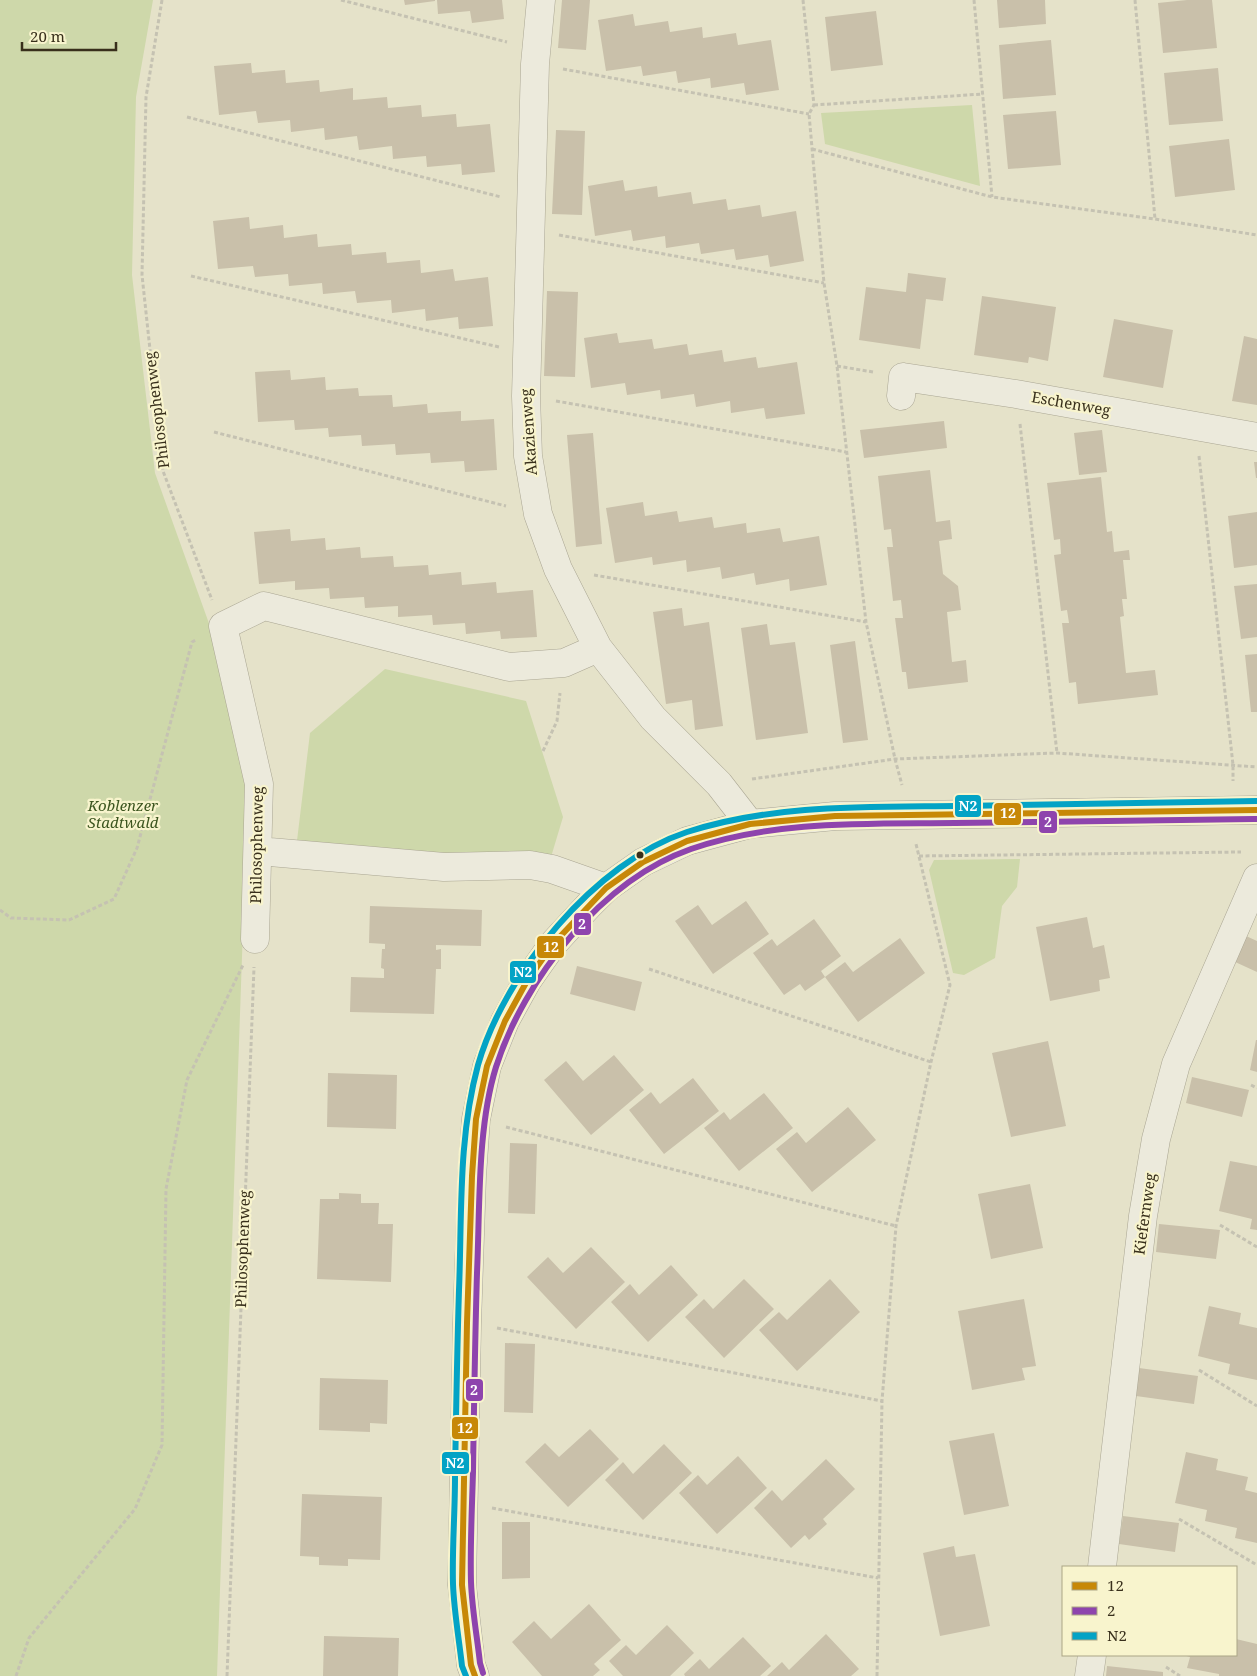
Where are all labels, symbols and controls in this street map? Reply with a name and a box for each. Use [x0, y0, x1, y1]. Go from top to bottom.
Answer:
scale bar [22, 20, 116, 52]
text: 20 m [30, 26, 65, 46]
street label: Philosophenweg [139, 351, 173, 470]
street label: Eschenweg [1030, 386, 1112, 420]
street label: Akazienweg [515, 388, 541, 476]
street label: Philosophenweg [245, 786, 267, 904]
line badge: N2 [954, 794, 982, 818]
park label: Koblenzer Stadtwald [87, 795, 159, 832]
text: N2 [959, 796, 978, 815]
line badge: 12 [993, 802, 1022, 826]
text: 12 [1000, 803, 1016, 822]
line badge: 2 [1038, 810, 1058, 834]
text: 2 [1044, 812, 1052, 831]
unlabelled marker [635, 850, 645, 860]
line badge: 2 [573, 912, 592, 936]
text: 2 [578, 914, 586, 933]
line badge: 12 [536, 935, 565, 959]
text: 12 [543, 937, 559, 956]
line badge: N2 [509, 960, 537, 984]
text: N2 [514, 962, 533, 981]
street label: Kiefernweg [1128, 1172, 1160, 1256]
street label: Philosophenweg [230, 1190, 254, 1308]
line badge: 2 [465, 1378, 484, 1402]
text: 2 [470, 1380, 478, 1399]
line badge: 12 [451, 1416, 479, 1440]
text: 12 [457, 1418, 473, 1437]
line badge: N2 [441, 1451, 470, 1475]
text: N2 [446, 1453, 465, 1472]
legend [1062, 1566, 1237, 1656]
text: 12 [1107, 1575, 1124, 1595]
text: 2 [1107, 1600, 1115, 1620]
text: N2 [1107, 1625, 1127, 1645]

